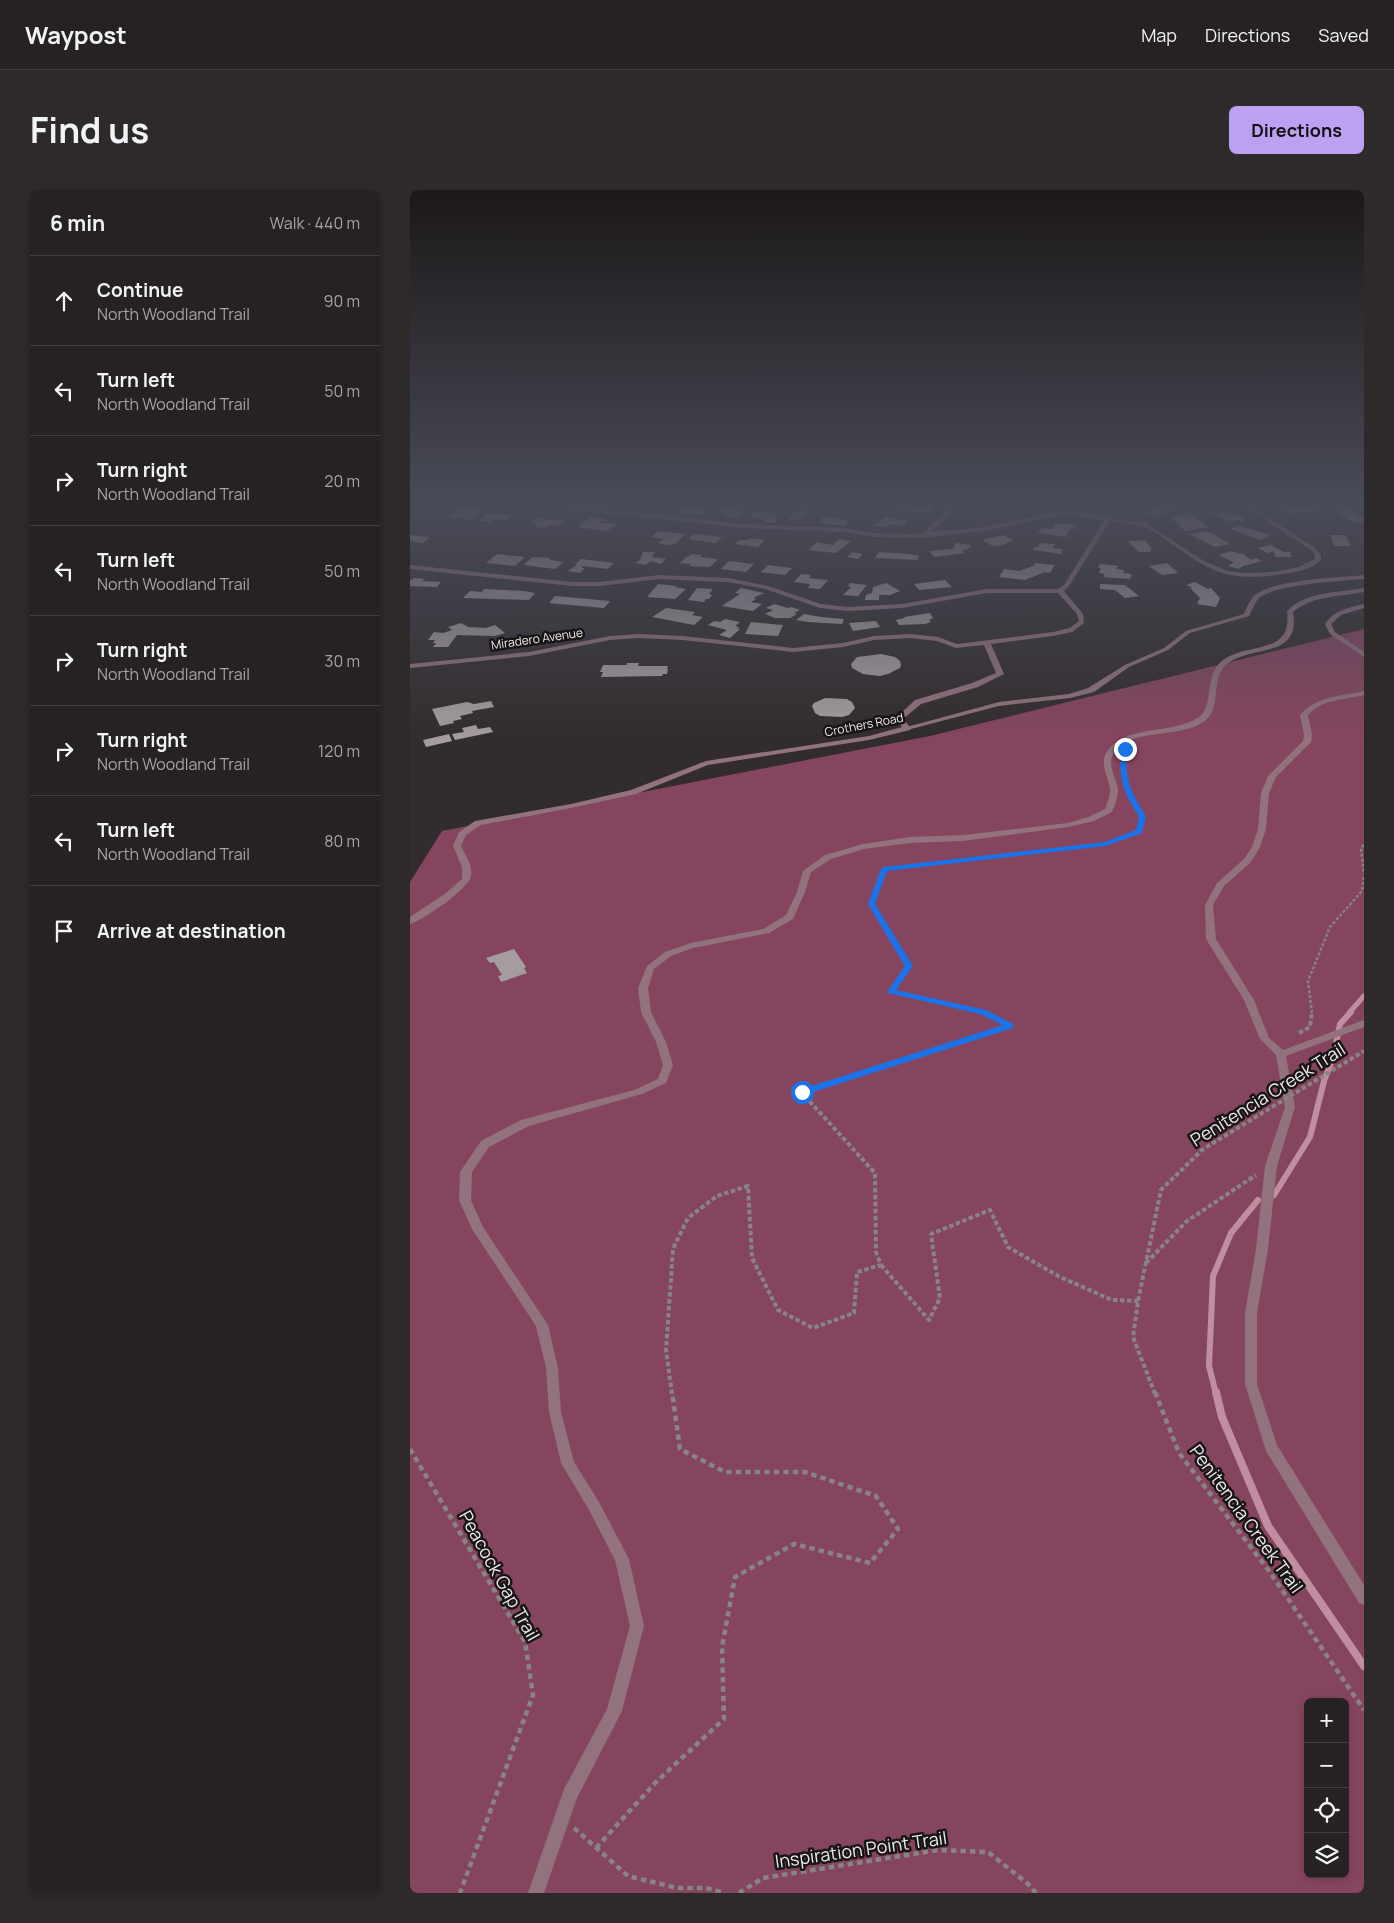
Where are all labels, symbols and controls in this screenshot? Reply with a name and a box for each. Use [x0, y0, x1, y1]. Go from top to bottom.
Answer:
text: Waypost [25, 18, 127, 51]
text: Map [1141, 23, 1177, 47]
text: Directions [1205, 23, 1290, 47]
text: Saved [1318, 23, 1369, 47]
text: Find us [30, 106, 149, 154]
button: Directions [1229, 106, 1364, 154]
text: 6 min [50, 209, 105, 237]
text: Walk · 440 m [270, 212, 360, 234]
text: Continue [97, 277, 183, 303]
icon: ahead [50, 287, 78, 315]
text: 90 m [324, 290, 360, 312]
text: North Woodland Trail [97, 303, 250, 325]
text: Turn left [97, 367, 175, 393]
icon: left [50, 377, 78, 405]
text: 50 m [324, 380, 360, 402]
text: North Woodland Trail [97, 393, 250, 415]
text: Turn right [97, 457, 187, 483]
icon: right [50, 467, 78, 495]
text: 20 m [324, 470, 360, 492]
text: North Woodland Trail [97, 483, 250, 505]
text: Turn left [97, 547, 175, 573]
icon: left [50, 557, 78, 585]
text: 50 m [324, 560, 360, 582]
text: North Woodland Trail [97, 573, 250, 595]
street label: Miradero Avenue [490, 624, 584, 653]
text: Turn right [97, 637, 187, 663]
icon: right [50, 647, 78, 675]
text: 30 m [325, 650, 360, 672]
text: North Woodland Trail [97, 663, 250, 685]
street label: Crothers Road [823, 709, 905, 740]
text: Turn right [97, 727, 187, 753]
icon: right [50, 737, 78, 765]
route end [1114, 738, 1137, 761]
text: 120 m [318, 740, 360, 762]
text: North Woodland Trail [97, 753, 250, 775]
text: Turn left [97, 817, 175, 843]
icon: left [50, 827, 78, 855]
text: 80 m [324, 830, 360, 852]
text: North Woodland Trail [97, 843, 250, 865]
icon: arrive [50, 917, 78, 945]
text: Arrive at destination [97, 918, 286, 944]
street label: Penitencia Creek Trail [1185, 1037, 1349, 1152]
route start [791, 1081, 814, 1104]
street label: Penitencia Creek Trail [1185, 1439, 1309, 1598]
street label: Peacock Gap Trail [454, 1506, 546, 1645]
map controls [1304, 1698, 1349, 1878]
button: + [1304, 1698, 1349, 1743]
button: − [1304, 1743, 1349, 1788]
button: locate [1304, 1788, 1349, 1833]
street label: Inspiration Point Trail [773, 1825, 948, 1873]
button: layers [1304, 1833, 1349, 1878]

